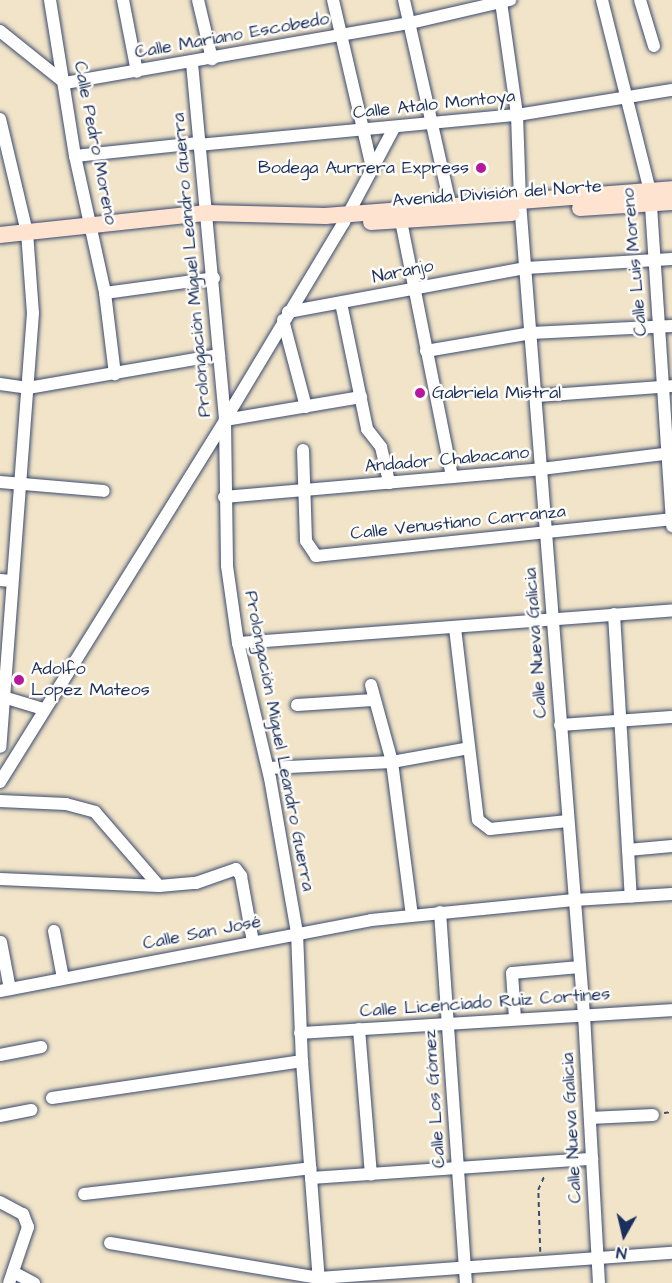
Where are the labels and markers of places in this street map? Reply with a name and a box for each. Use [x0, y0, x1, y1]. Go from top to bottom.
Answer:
place label: Bodega Aurrera Express [258, 157, 469, 179]
marker: Bodega Aurrera Express [474, 161, 488, 175]
place label: Gabriela Mistral [432, 382, 561, 404]
marker: Gabriela Mistral [413, 386, 427, 400]
place label: Adolfo Lopez Mateos [31, 659, 150, 702]
marker: Adolfo Lopez Mateos [12, 673, 26, 687]

